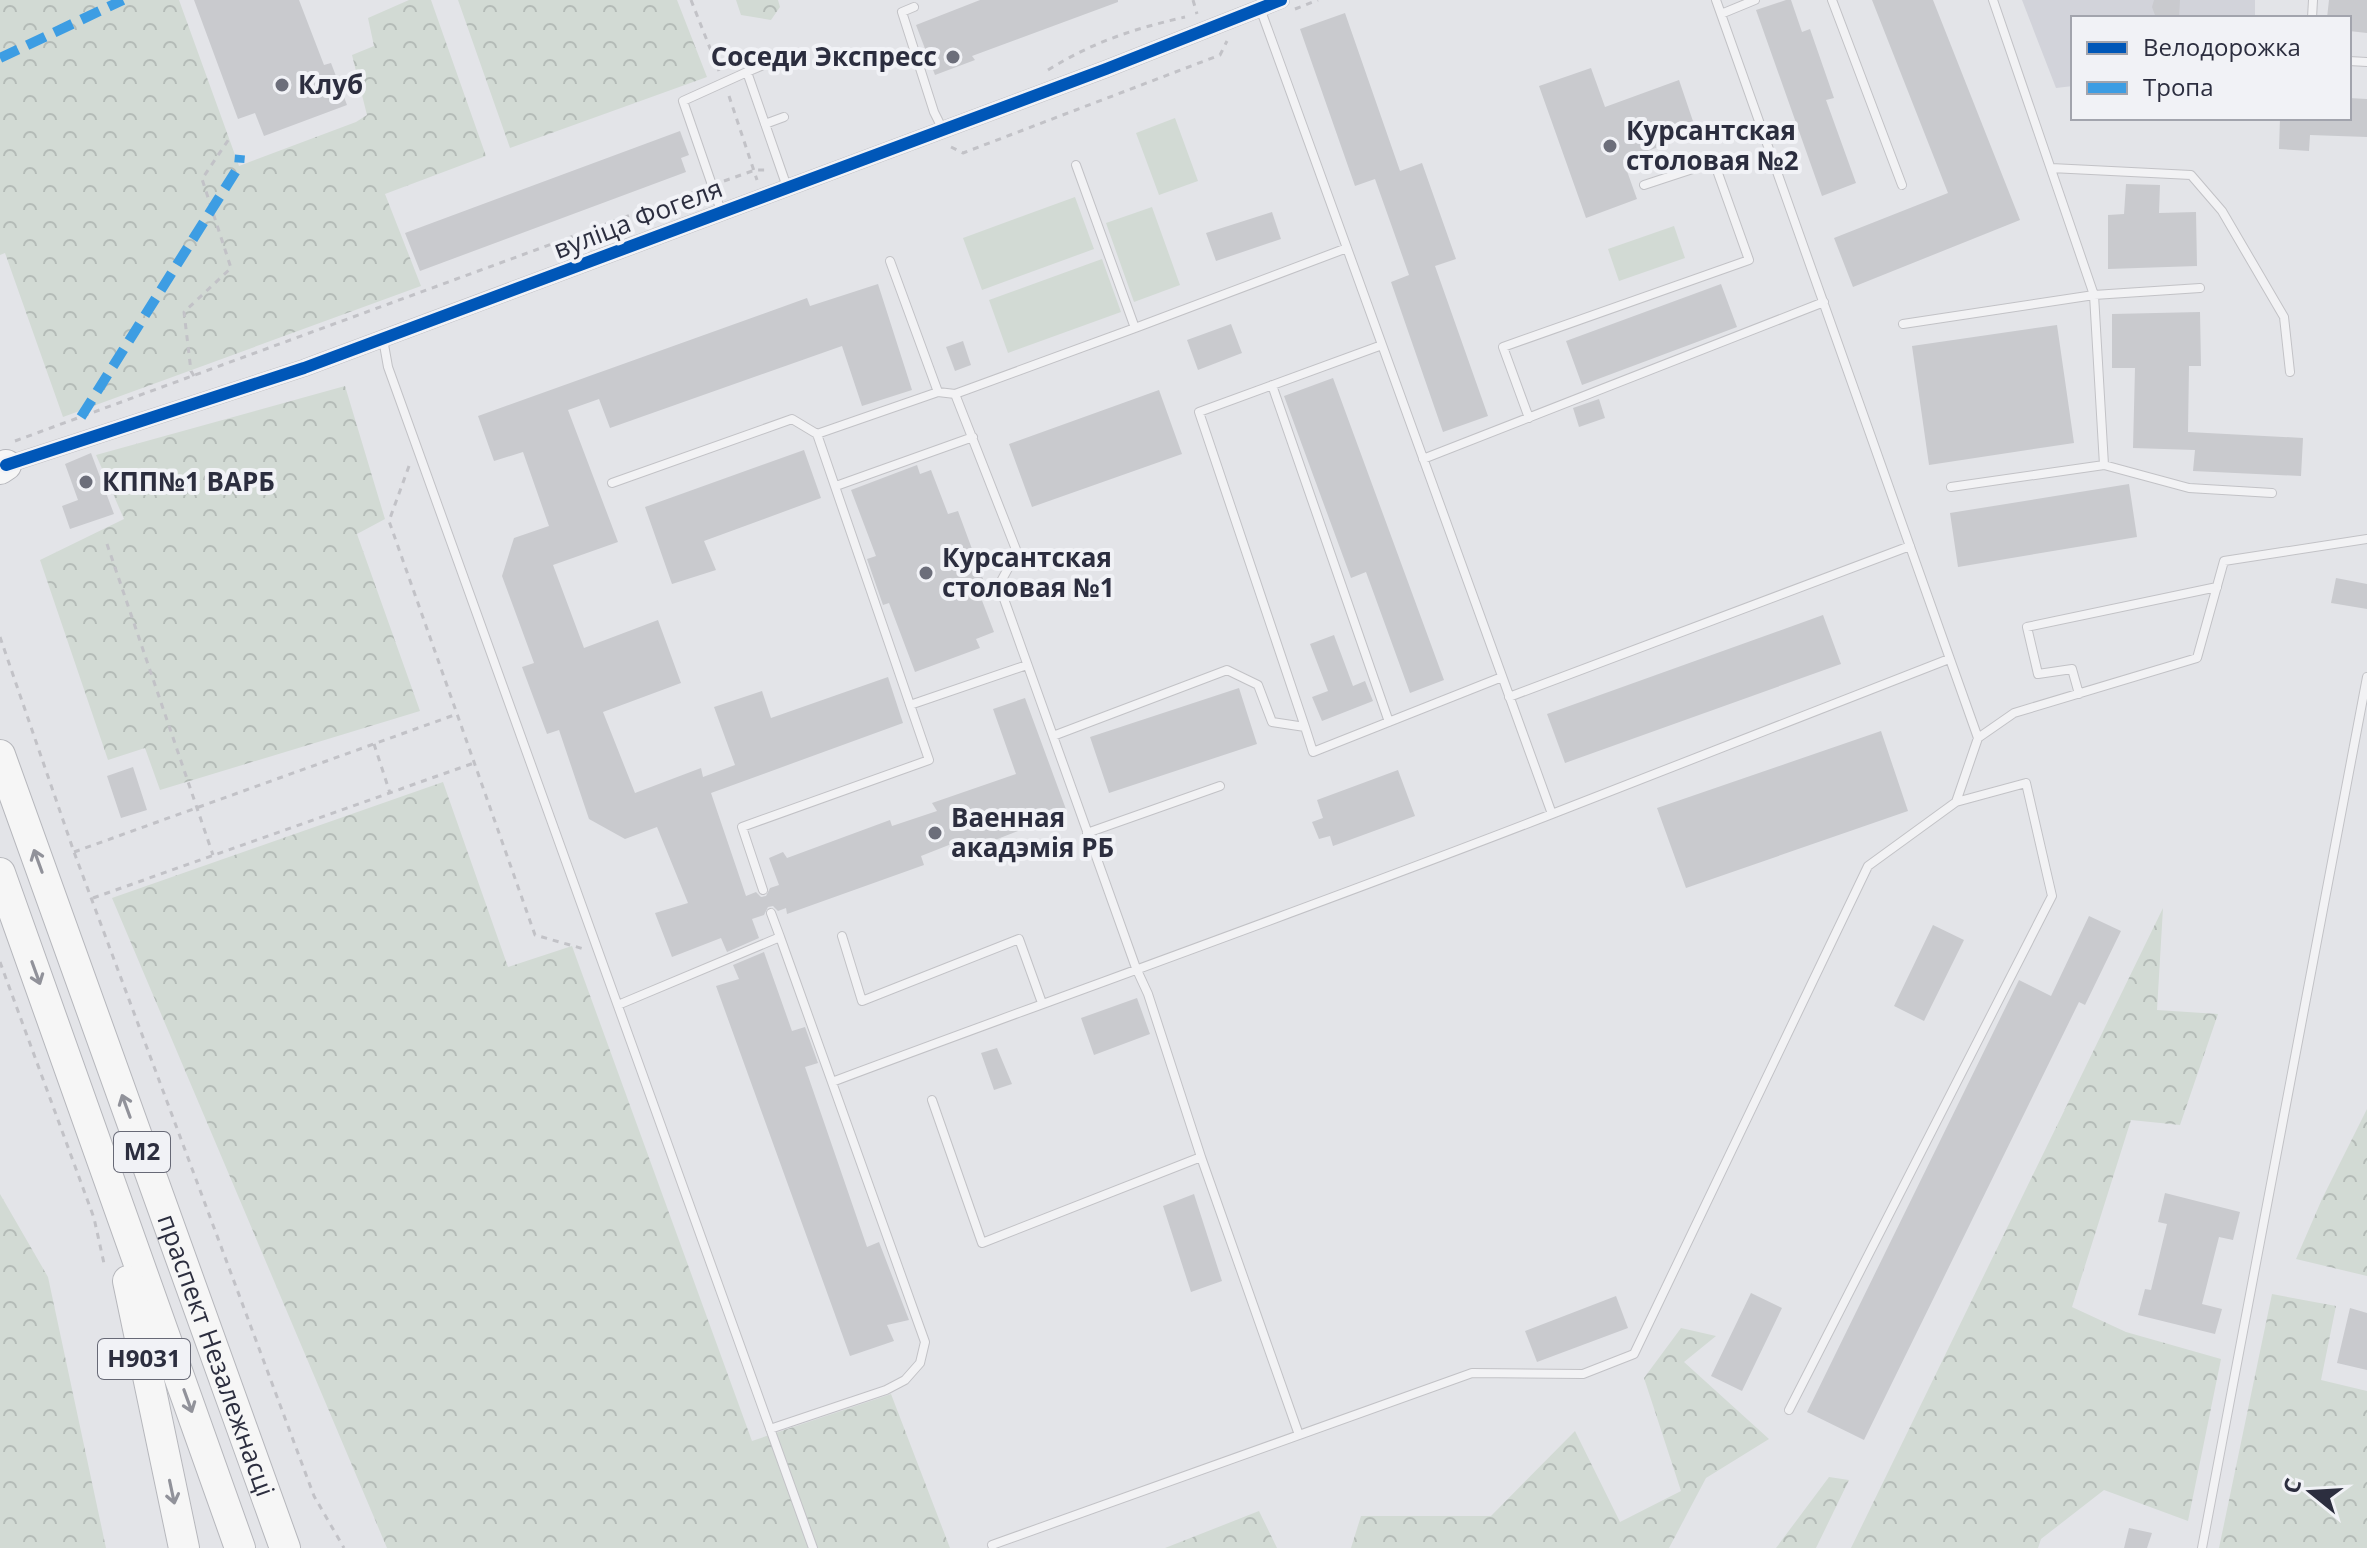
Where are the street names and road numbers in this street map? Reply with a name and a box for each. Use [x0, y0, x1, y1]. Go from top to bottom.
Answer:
street label: вуліца Фогеля [548, 169, 727, 267]
road number: М2 [114, 1132, 170, 1172]
street label: праспект Незалежнасці [149, 1209, 284, 1501]
road number: Н9031 [98, 1339, 190, 1379]

